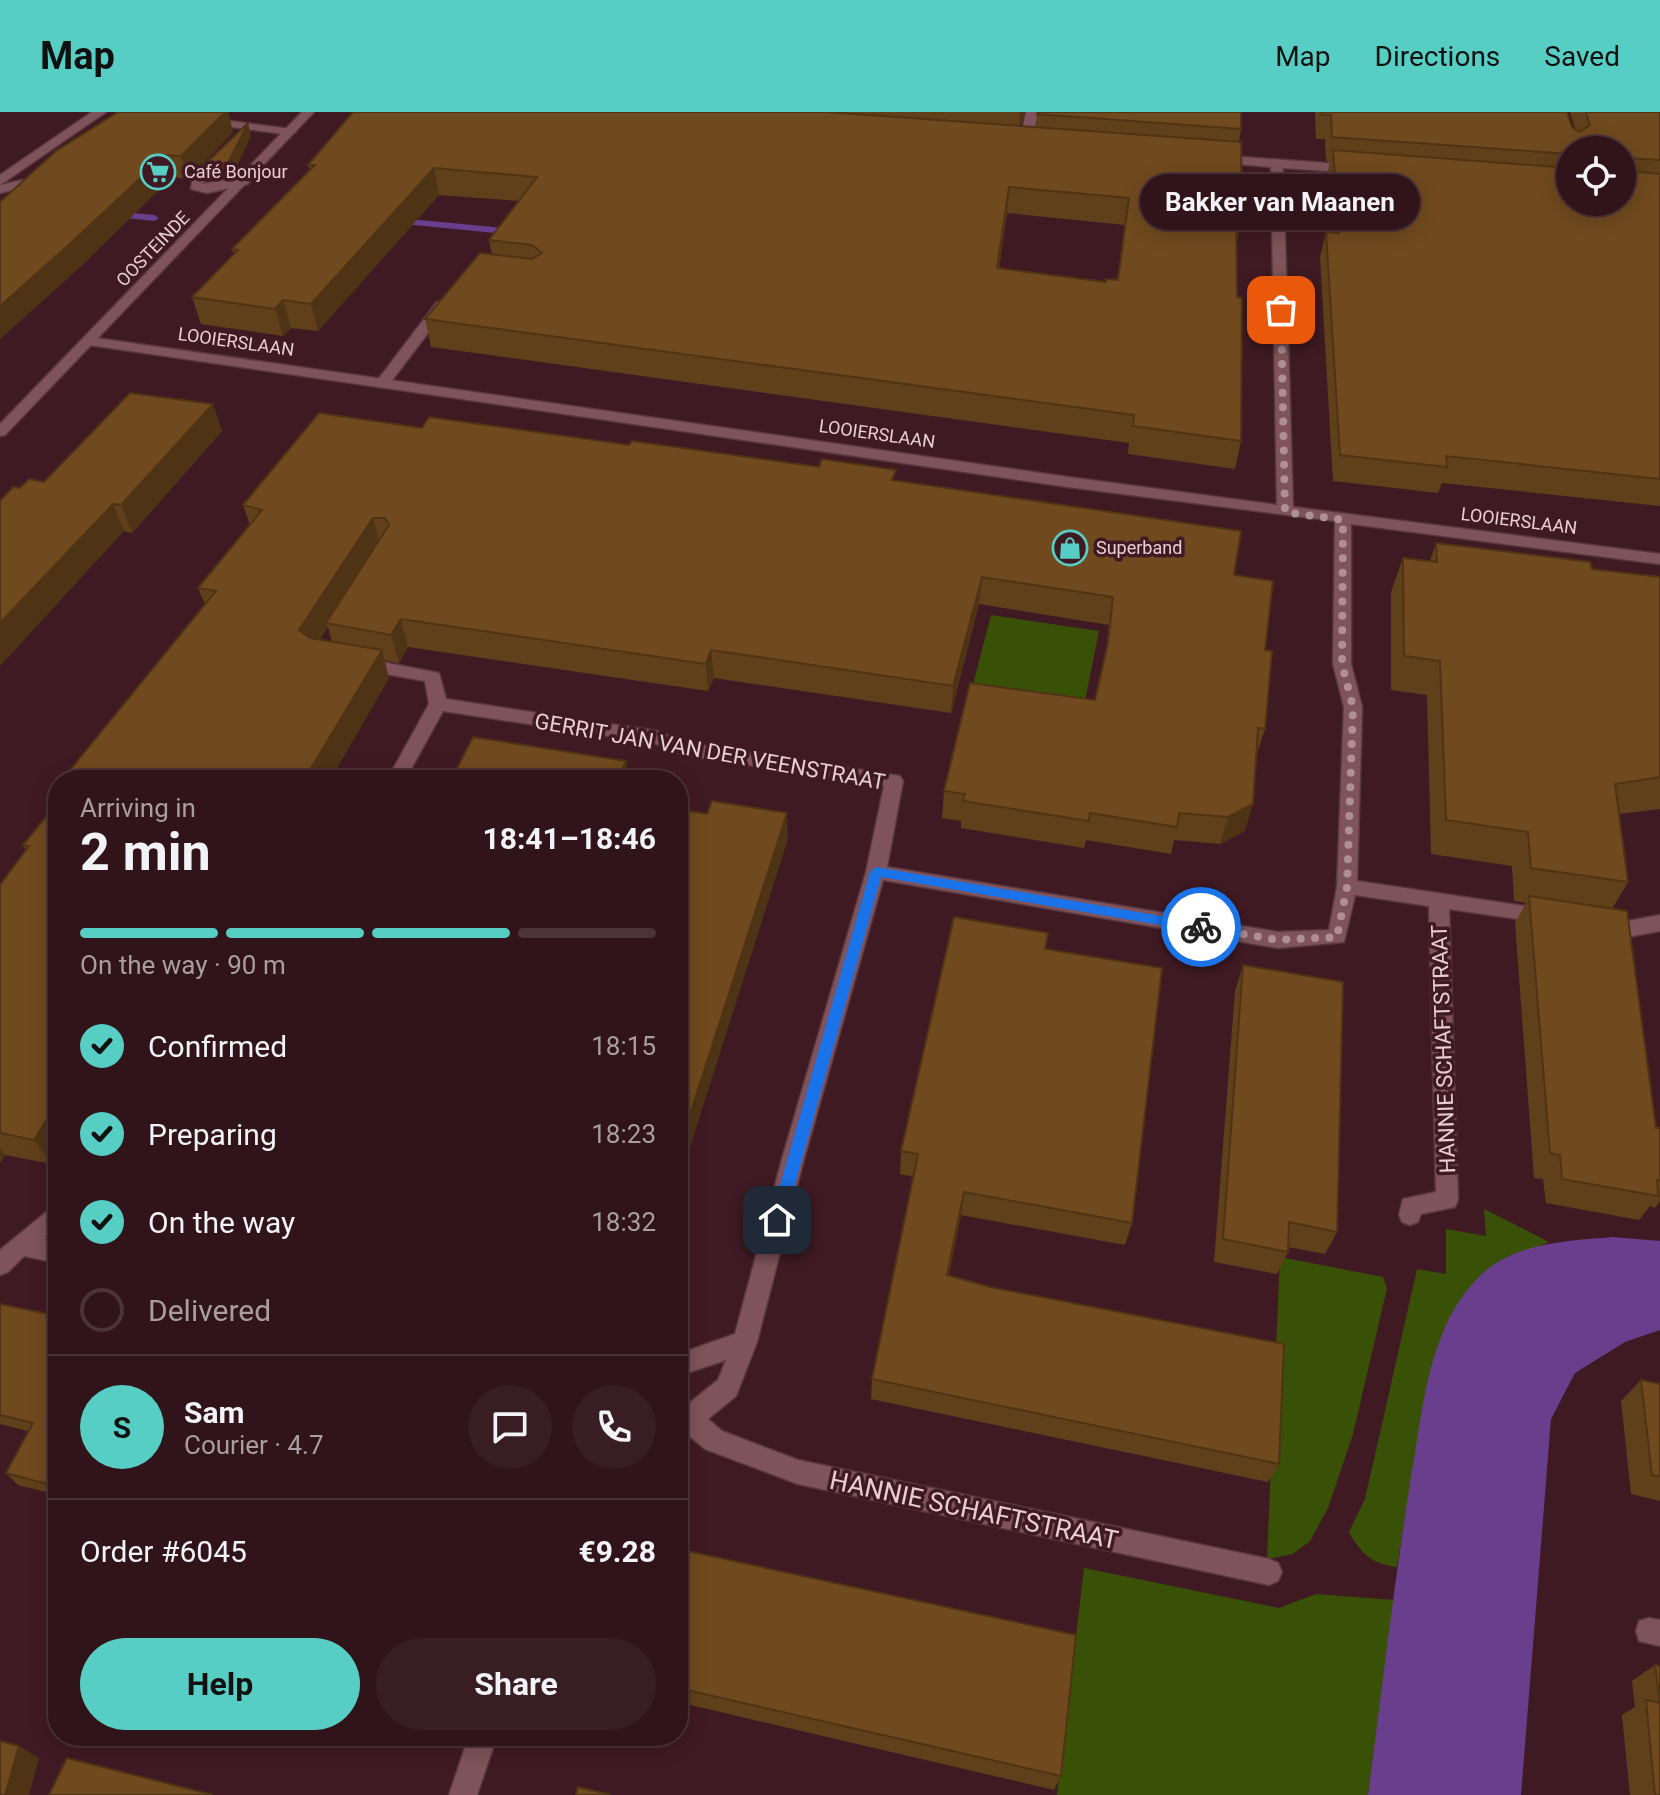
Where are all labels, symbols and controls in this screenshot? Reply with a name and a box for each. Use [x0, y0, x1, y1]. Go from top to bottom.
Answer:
text: Map [40, 34, 115, 78]
text: Map [1275, 40, 1331, 73]
text: Directions [1375, 40, 1500, 73]
text: Saved [1544, 40, 1620, 73]
map controls [1556, 136, 1636, 216]
button: locate [1556, 136, 1636, 216]
supermarket icon: Café Bonjour [139, 153, 177, 191]
place label: Café Bonjour [184, 161, 288, 182]
callout: Bakker van Maanen [1141, 174, 1421, 230]
text: Bakker van Maanen [1165, 187, 1395, 217]
street label: OOSTEINDE [112, 207, 194, 291]
pin [1247, 276, 1315, 344]
icon: bag [1259, 288, 1303, 332]
street label: LOOIERSLAAN [177, 323, 295, 360]
street label: LOOIERSLAAN [818, 415, 936, 452]
street label: LOOIERSLAAN [1460, 503, 1578, 538]
shop icon: Superband [1051, 529, 1089, 567]
place label: Superband [1096, 537, 1182, 558]
street label: GERRIT JAN VAN DER VEENSTRAAT [533, 708, 887, 795]
text: Arriving in [80, 793, 196, 823]
text: 18:41–18:46 [482, 821, 656, 856]
text: 2 min [80, 822, 211, 883]
courier [1161, 887, 1241, 967]
icon: bike [1179, 905, 1223, 949]
street label: HANNIE SCHAFTSTRAAT [1427, 924, 1460, 1174]
text: On the way · 90 m [80, 950, 286, 980]
icon: check [80, 1024, 124, 1068]
text: Confirmed [148, 1029, 287, 1064]
text: 18:15 [591, 1031, 656, 1061]
icon: check [80, 1112, 124, 1156]
text: Preparing [148, 1117, 277, 1152]
text: 18:23 [591, 1119, 656, 1149]
pin [743, 1186, 811, 1254]
icon: home [755, 1198, 799, 1242]
icon: check [80, 1200, 124, 1244]
text: On the way [148, 1205, 295, 1240]
text: 18:32 [591, 1207, 656, 1237]
text: Delivered [148, 1293, 271, 1328]
button: chat [468, 1385, 552, 1469]
button: phone [572, 1385, 656, 1469]
text: Sam [184, 1395, 245, 1430]
text: S [113, 1410, 131, 1445]
text: Courier · 4.7 [184, 1430, 324, 1460]
street label: HANNIE SCHAFTSTRAAT [827, 1465, 1121, 1555]
text: Order #6045 [80, 1534, 247, 1569]
text: €9.28 [578, 1534, 656, 1569]
button: Help [80, 1638, 360, 1730]
button: Share [376, 1638, 656, 1730]

